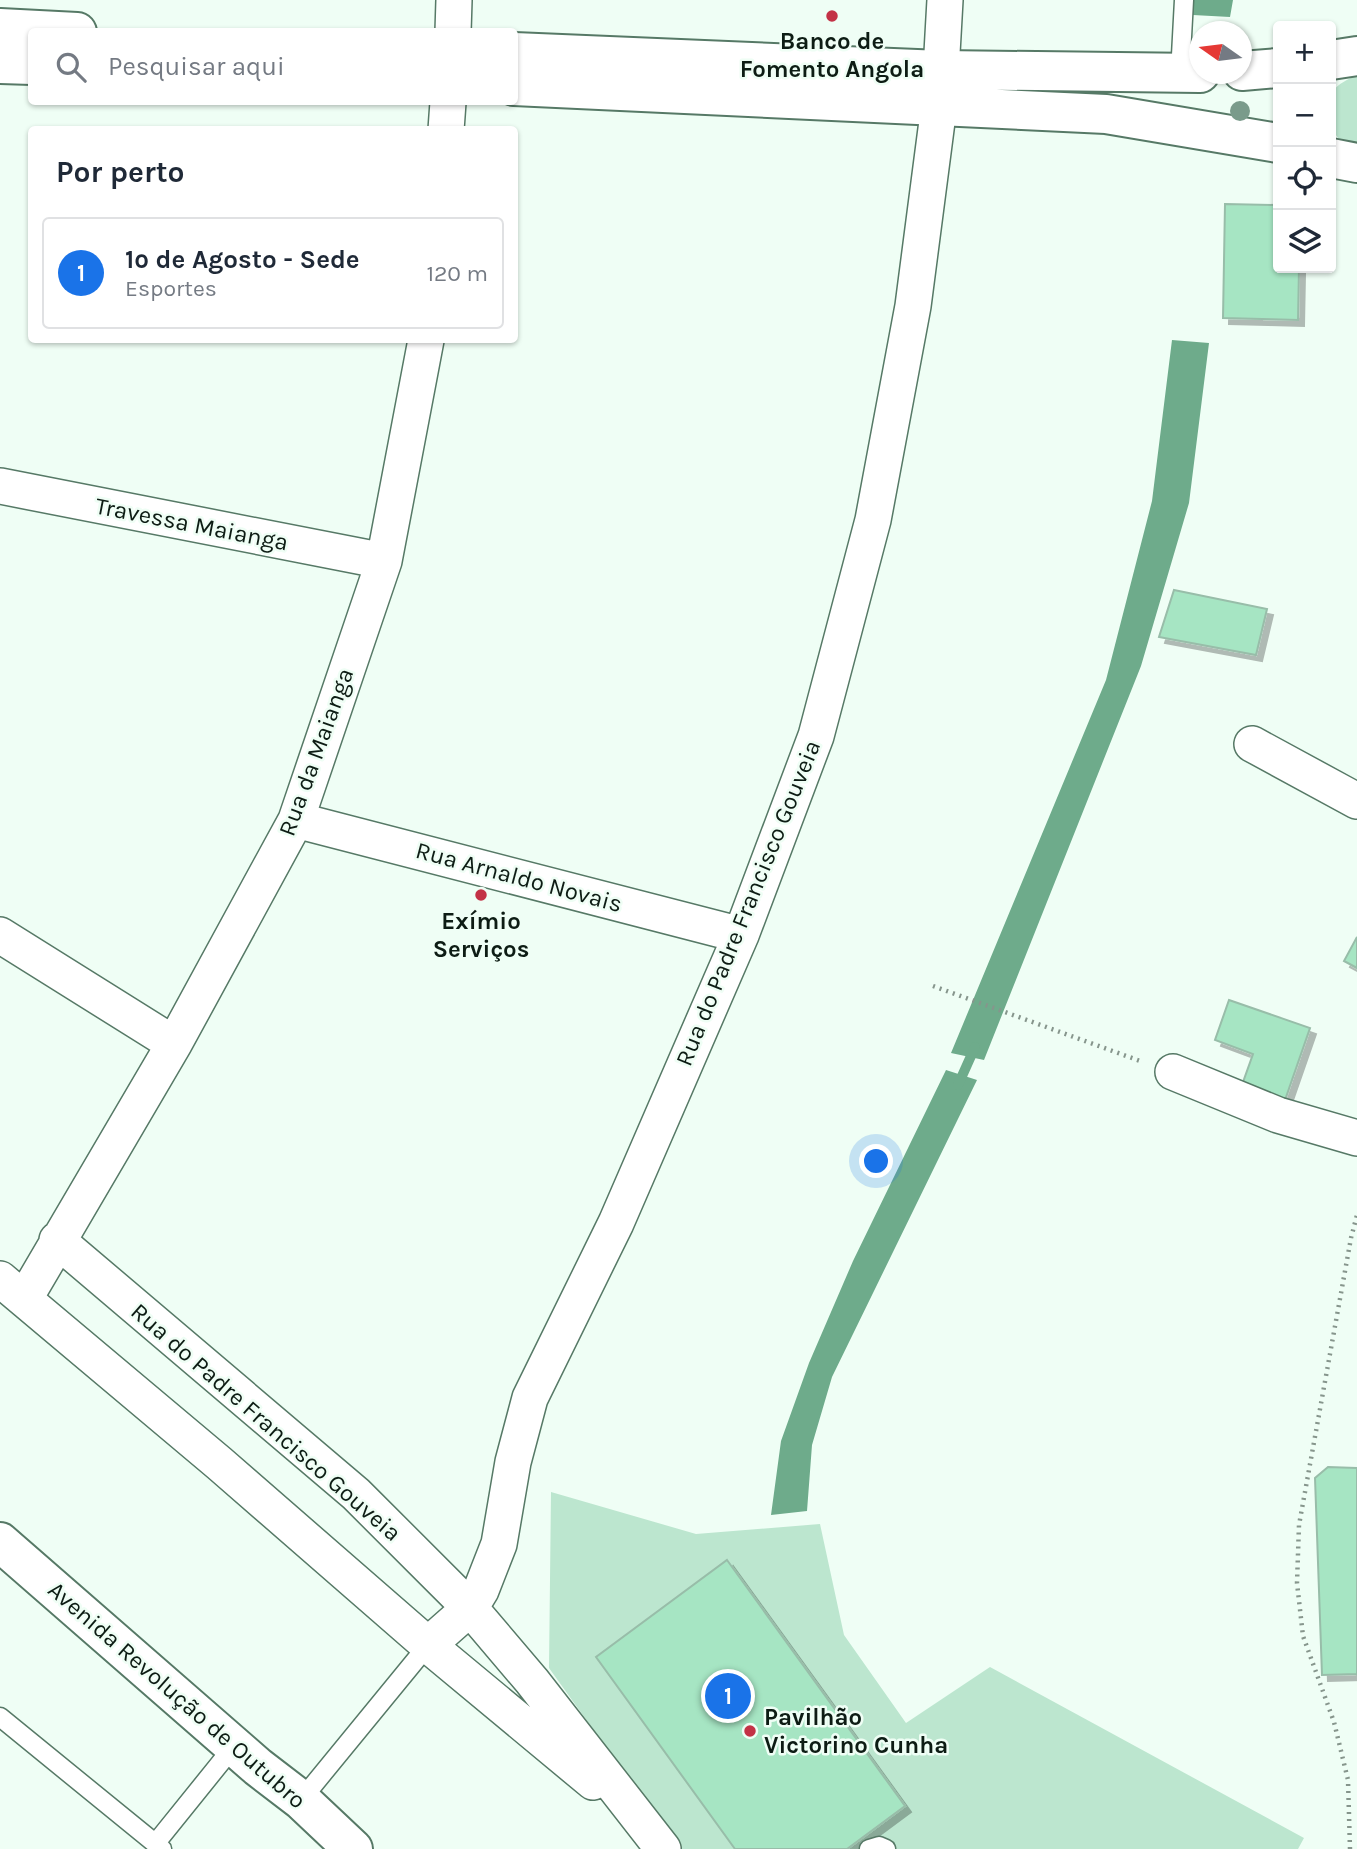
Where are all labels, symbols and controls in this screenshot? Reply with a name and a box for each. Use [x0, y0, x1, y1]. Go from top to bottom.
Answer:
marker: Banco de Fomento Angola [824, 8, 840, 24]
north arrow [1189, 21, 1252, 84]
map controls [1273, 21, 1336, 273]
button: + [1273, 21, 1336, 84]
place label: Banco de Fomento Angola [740, 27, 924, 83]
search box [28, 28, 518, 105]
icon: search [52, 48, 90, 86]
text: Pesquisar aqui [108, 51, 285, 82]
button: − [1273, 84, 1336, 147]
button: locate [1273, 147, 1336, 210]
text: Por perto [56, 154, 185, 190]
button: layers [1273, 210, 1336, 273]
text: 1º de Agosto - Sede [125, 244, 360, 275]
text: 1 [77, 260, 85, 287]
text: 120 m [426, 260, 488, 287]
text: Esportes [125, 275, 217, 302]
street label: Travessa Maianga [93, 492, 291, 556]
street label: Rua da Maianga [273, 664, 359, 840]
street label: Rua do Padre Francisco Gouveia [670, 736, 826, 1070]
street label: Rua Arnaldo Novais [413, 836, 625, 918]
marker: Exímio Serviços [473, 887, 489, 903]
place label: Exímio Serviços [433, 907, 529, 963]
your location [859, 1144, 893, 1178]
street label: Rua do Padre Francisco Gouveia [125, 1297, 407, 1547]
street label: Avenida Revolução de Outubro [42, 1575, 312, 1815]
pin: 1 [705, 1670, 751, 1722]
place label: Pavilhão Victorino Cunha [764, 1703, 948, 1759]
marker: Pavilhão Victorino Cunha [742, 1723, 758, 1739]

